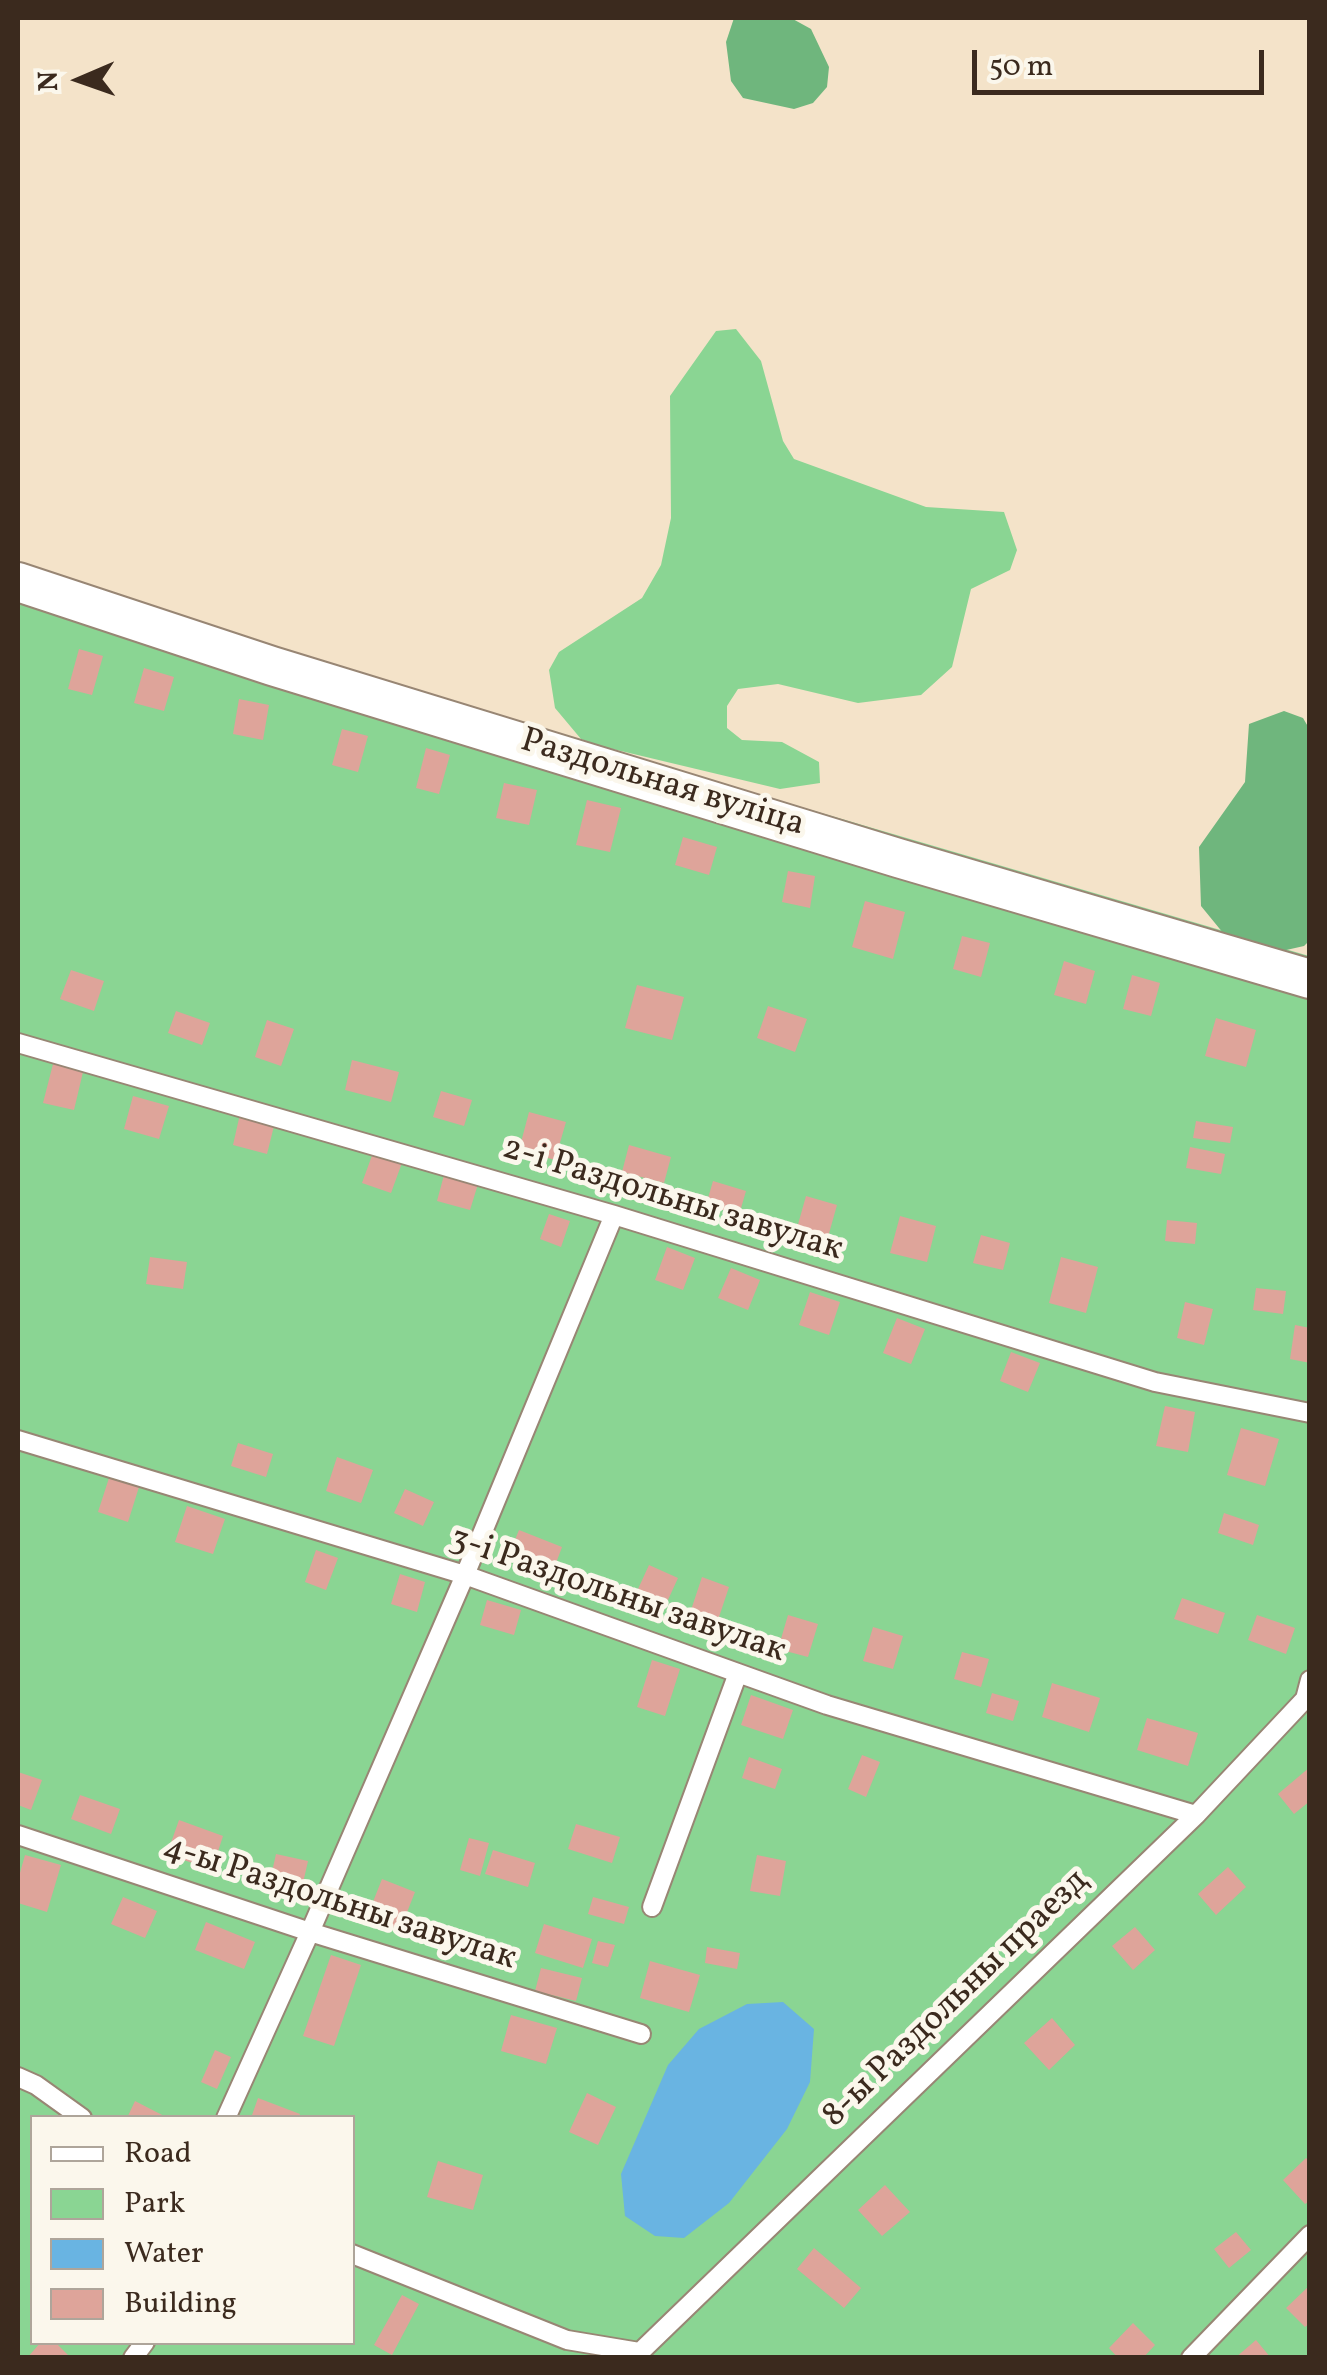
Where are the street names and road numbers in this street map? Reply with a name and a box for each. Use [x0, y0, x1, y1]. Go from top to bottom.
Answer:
street label: Раздольная вуліца [515, 722, 809, 848]
street label: 2-і Раздольны завулак [497, 1129, 847, 1273]
street label: 3-і Раздольны завулак [443, 1520, 791, 1674]
street label: 4-ы Раздольны завулак [157, 1828, 521, 1982]
street label: 8-ы Раздольны праезд [815, 1862, 1099, 2138]

